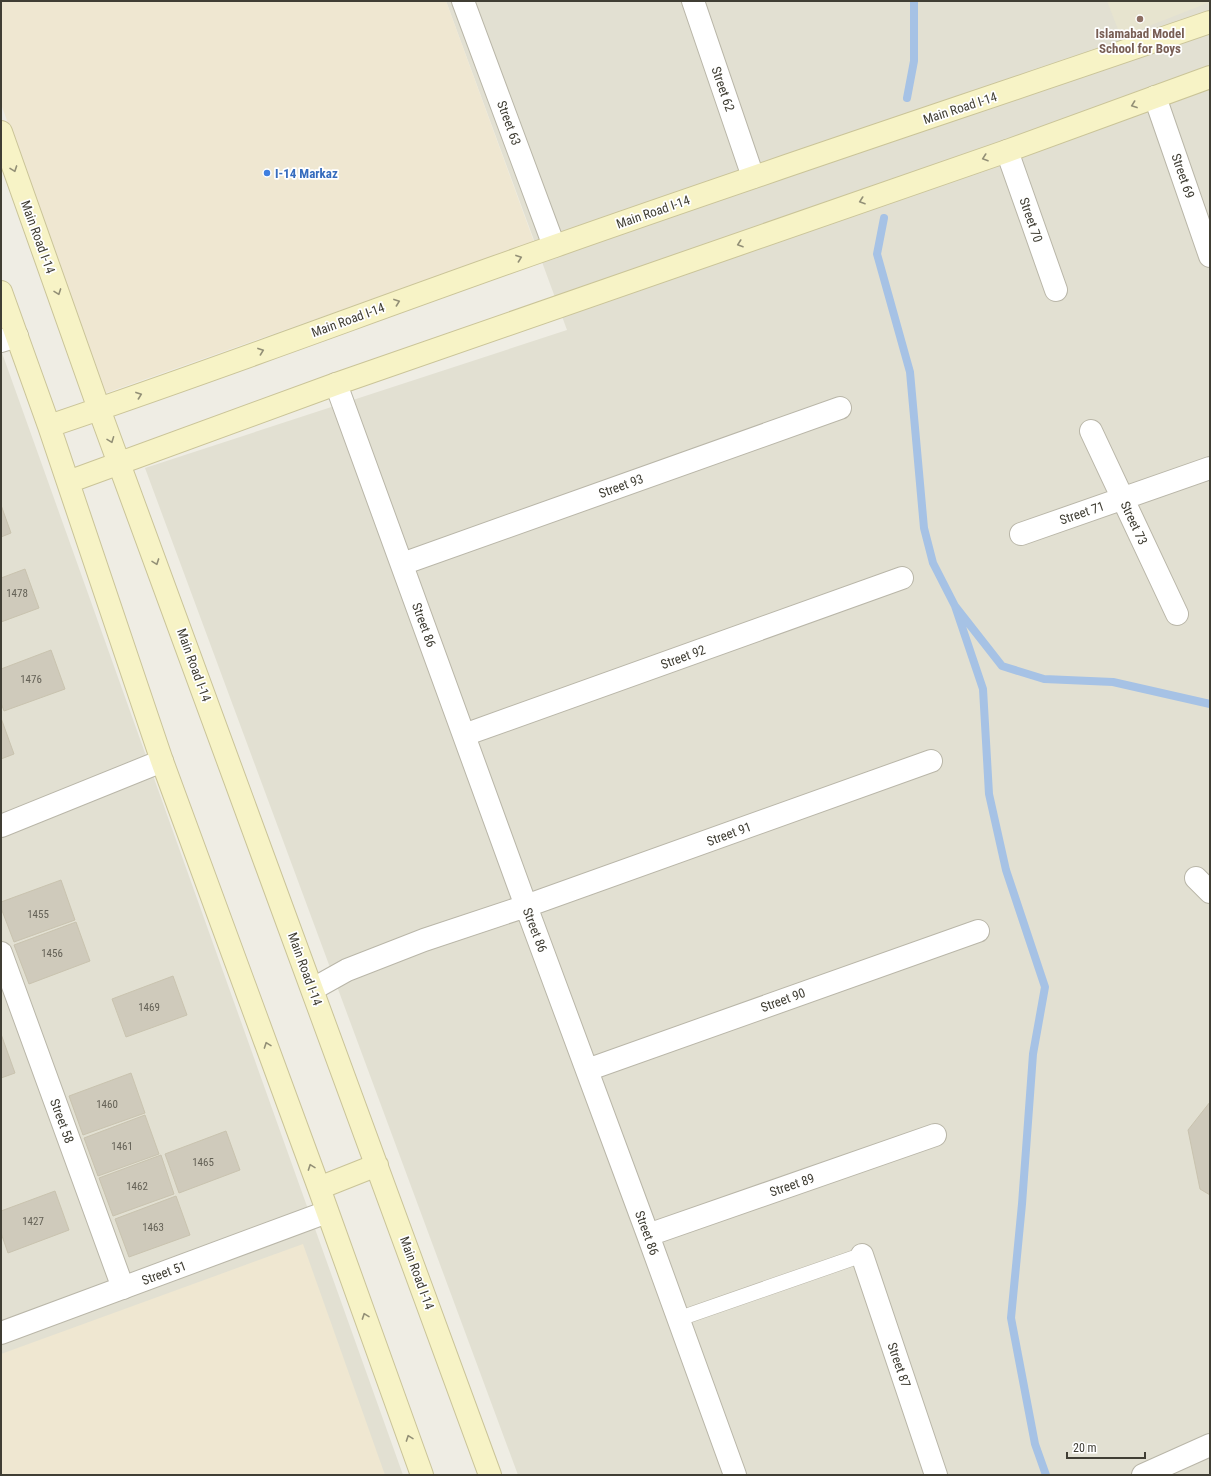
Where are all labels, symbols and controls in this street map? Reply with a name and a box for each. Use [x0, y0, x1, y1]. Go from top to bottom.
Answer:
marker: Islamabad Model School for Boys [1135, 14, 1145, 24]
place label: Islamabad Model School for Boys [1096, 26, 1184, 56]
street label: Street 62 [708, 65, 738, 113]
street label: Main Road I-14 [921, 89, 999, 127]
street label: Street 63 [494, 99, 524, 147]
one-way arrow [1130, 100, 1137, 108]
street label: Street 69 [1168, 152, 1198, 200]
one-way arrow [982, 153, 989, 162]
one-way arrow [9, 165, 18, 172]
place label: I-14 Markaz [275, 166, 338, 181]
marker: I-14 Markaz [262, 168, 272, 178]
street label: Main Road I-14 [614, 192, 692, 232]
one-way arrow [859, 196, 866, 205]
street label: Street 70 [1016, 196, 1046, 244]
street label: Main Road I-14 [18, 198, 58, 276]
one-way arrow [736, 239, 743, 247]
one-way arrow [515, 255, 522, 263]
one-way arrow [53, 288, 61, 295]
one-way arrow [393, 299, 400, 307]
street label: Main Road I-14 [309, 300, 387, 340]
one-way arrow [257, 347, 264, 355]
one-way arrow [135, 391, 142, 399]
one-way arrow [107, 437, 115, 444]
street label: Street 93 [597, 471, 645, 501]
street label: Street 71 [1058, 498, 1106, 528]
street label: Street 73 [1117, 499, 1151, 547]
one-way arrow [152, 559, 160, 566]
house number: 1478 [6, 587, 28, 600]
street label: Street 86 [409, 601, 439, 649]
street label: Main Road I-14 [174, 626, 214, 704]
street label: Street 92 [659, 642, 707, 672]
house number: 1476 [20, 673, 42, 686]
street label: Street 91 [705, 819, 753, 849]
street label: Street 86 [520, 906, 550, 954]
house number: 1455 [27, 908, 49, 921]
street label: Main Road I-14 [285, 930, 325, 1008]
house number: 1456 [41, 947, 63, 960]
street label: Street 90 [759, 985, 807, 1015]
house number: 1469 [138, 1001, 160, 1014]
one-way arrow [263, 1042, 271, 1049]
street label: Street 58 [47, 1097, 77, 1145]
house number: 1460 [96, 1098, 118, 1111]
house number: 1461 [111, 1140, 133, 1153]
house number: 1465 [192, 1156, 214, 1169]
one-way arrow [308, 1164, 316, 1171]
street label: Street 89 [768, 1170, 816, 1200]
house number: 1462 [126, 1180, 148, 1193]
street label: Street 86 [632, 1209, 662, 1257]
house number: 1427 [22, 1215, 44, 1228]
house number: 1463 [142, 1221, 164, 1234]
street label: Main Road I-14 [397, 1234, 437, 1312]
street label: Street 51 [140, 1258, 188, 1288]
one-way arrow [361, 1313, 369, 1320]
street label: Street 87 [884, 1341, 914, 1389]
scale bar [1067, 1434, 1145, 1460]
one-way arrow [405, 1435, 413, 1442]
text: 20 m [1073, 1441, 1097, 1455]

